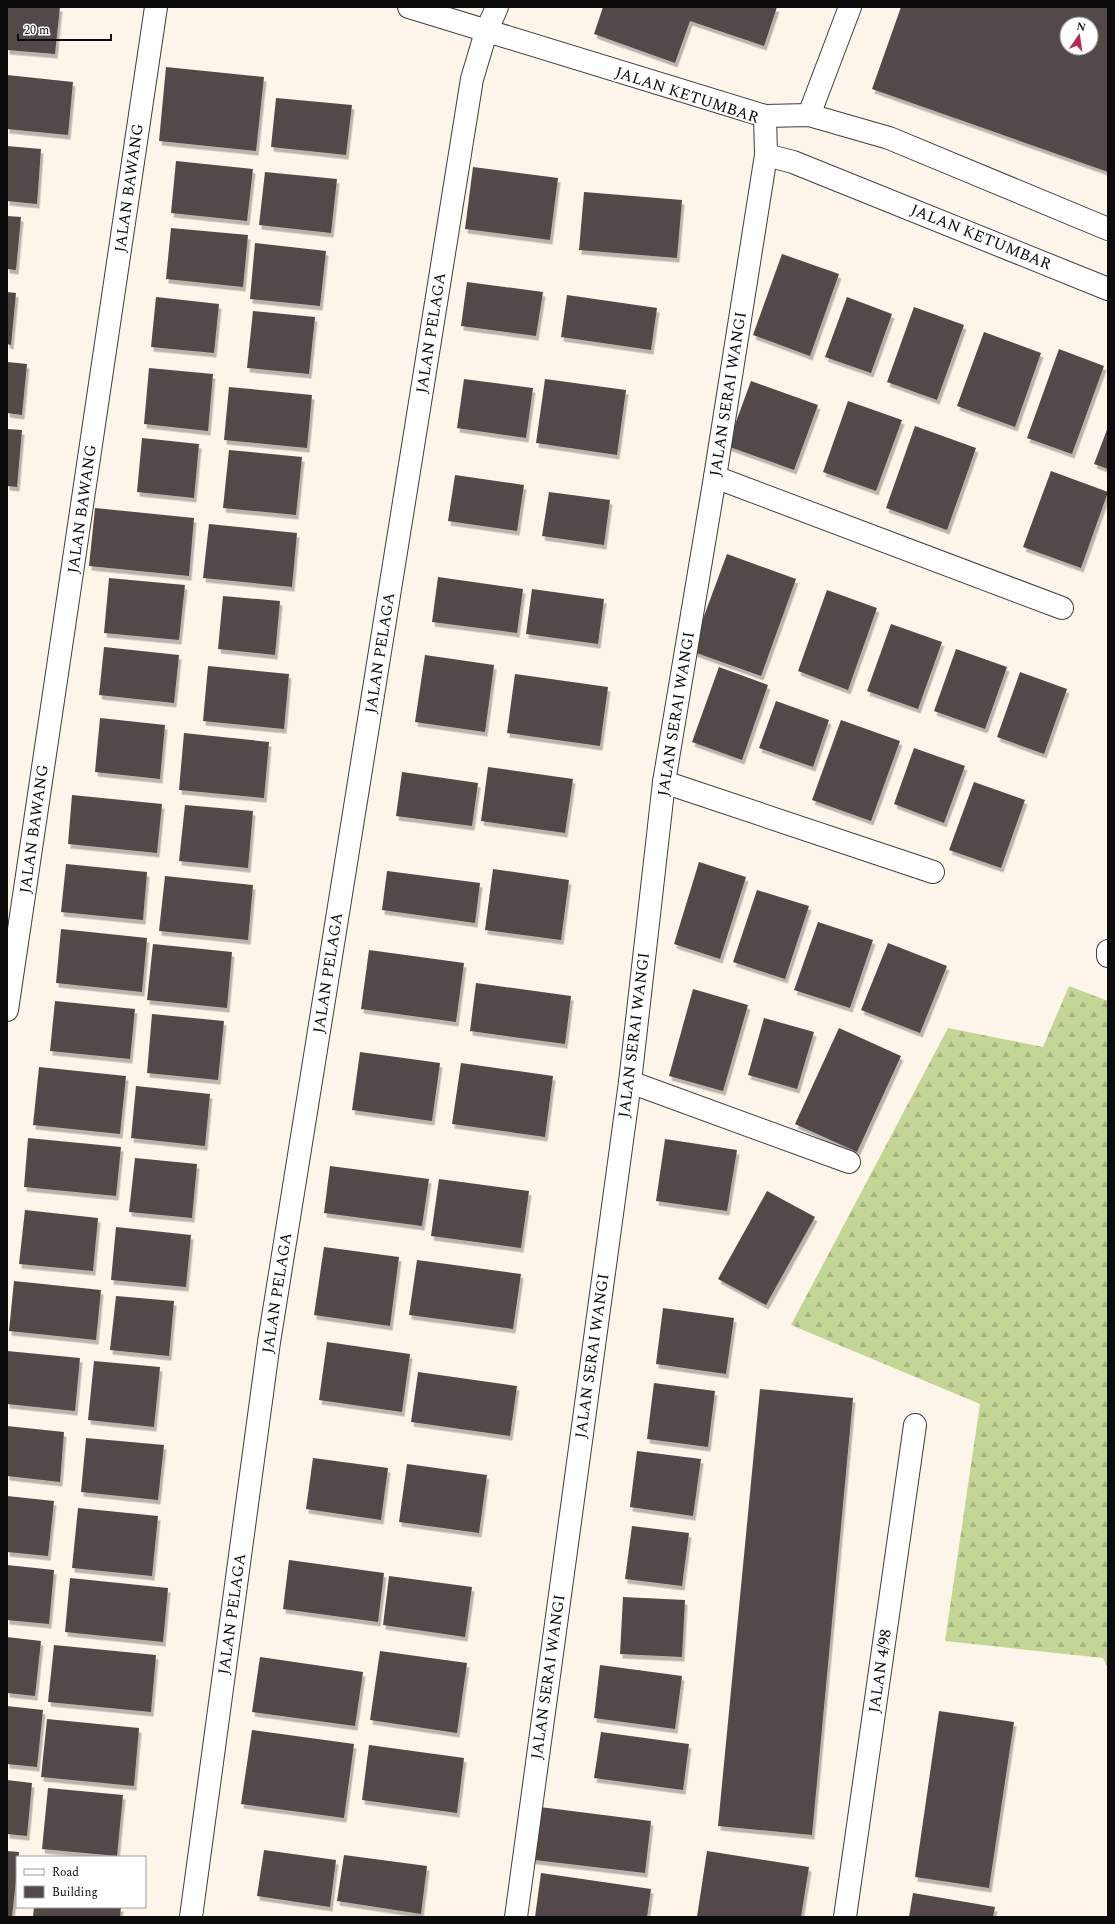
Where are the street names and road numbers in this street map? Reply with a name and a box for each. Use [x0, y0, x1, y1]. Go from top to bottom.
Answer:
street label: JALAN KETUMBAR [612, 60, 762, 130]
street label: JALAN BAWANG [108, 122, 150, 254]
street label: JALAN KETUMBAR [907, 198, 1055, 276]
street label: JALAN PELAGA [410, 271, 452, 395]
street label: JALAN SERAI WANGI [703, 310, 753, 478]
street label: JALAN BAWANG [61, 443, 103, 575]
street label: JALAN PELAGA [359, 591, 401, 715]
street label: JALAN SERAI WANGI [651, 630, 701, 798]
street label: JALAN BAWANG [13, 763, 55, 895]
street label: JALAN PELAGA [307, 911, 349, 1035]
street label: JALAN SERAI WANGI [612, 951, 656, 1119]
street label: JALAN PELAGA [256, 1231, 298, 1355]
street label: JALAN SERAI WANGI [569, 1272, 615, 1440]
street label: JALAN PELAGA [212, 1552, 252, 1676]
street label: JALAN SERAI WANGI [525, 1593, 571, 1761]
street label: JALAN 4/98 [862, 1628, 898, 1714]

